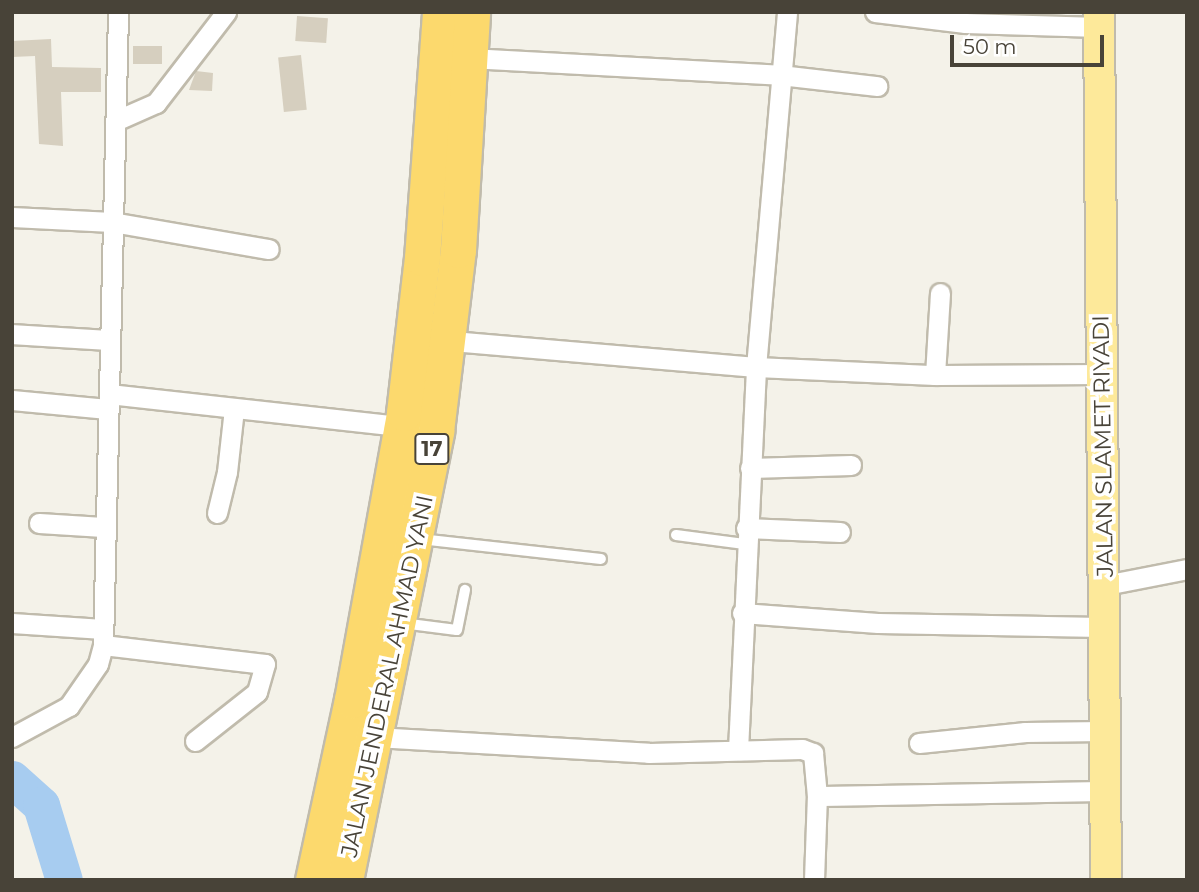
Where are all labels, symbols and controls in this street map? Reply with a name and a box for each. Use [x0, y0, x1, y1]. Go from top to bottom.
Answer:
scale bar [954, 21, 1108, 65]
text: 50 m [963, 34, 1017, 59]
street label: JALAN SLAMET RIYADI [1087, 315, 1119, 577]
road number: 17 [413, 432, 451, 466]
street label: JALAN JENDERAL AHMAD YANI [335, 492, 439, 860]

